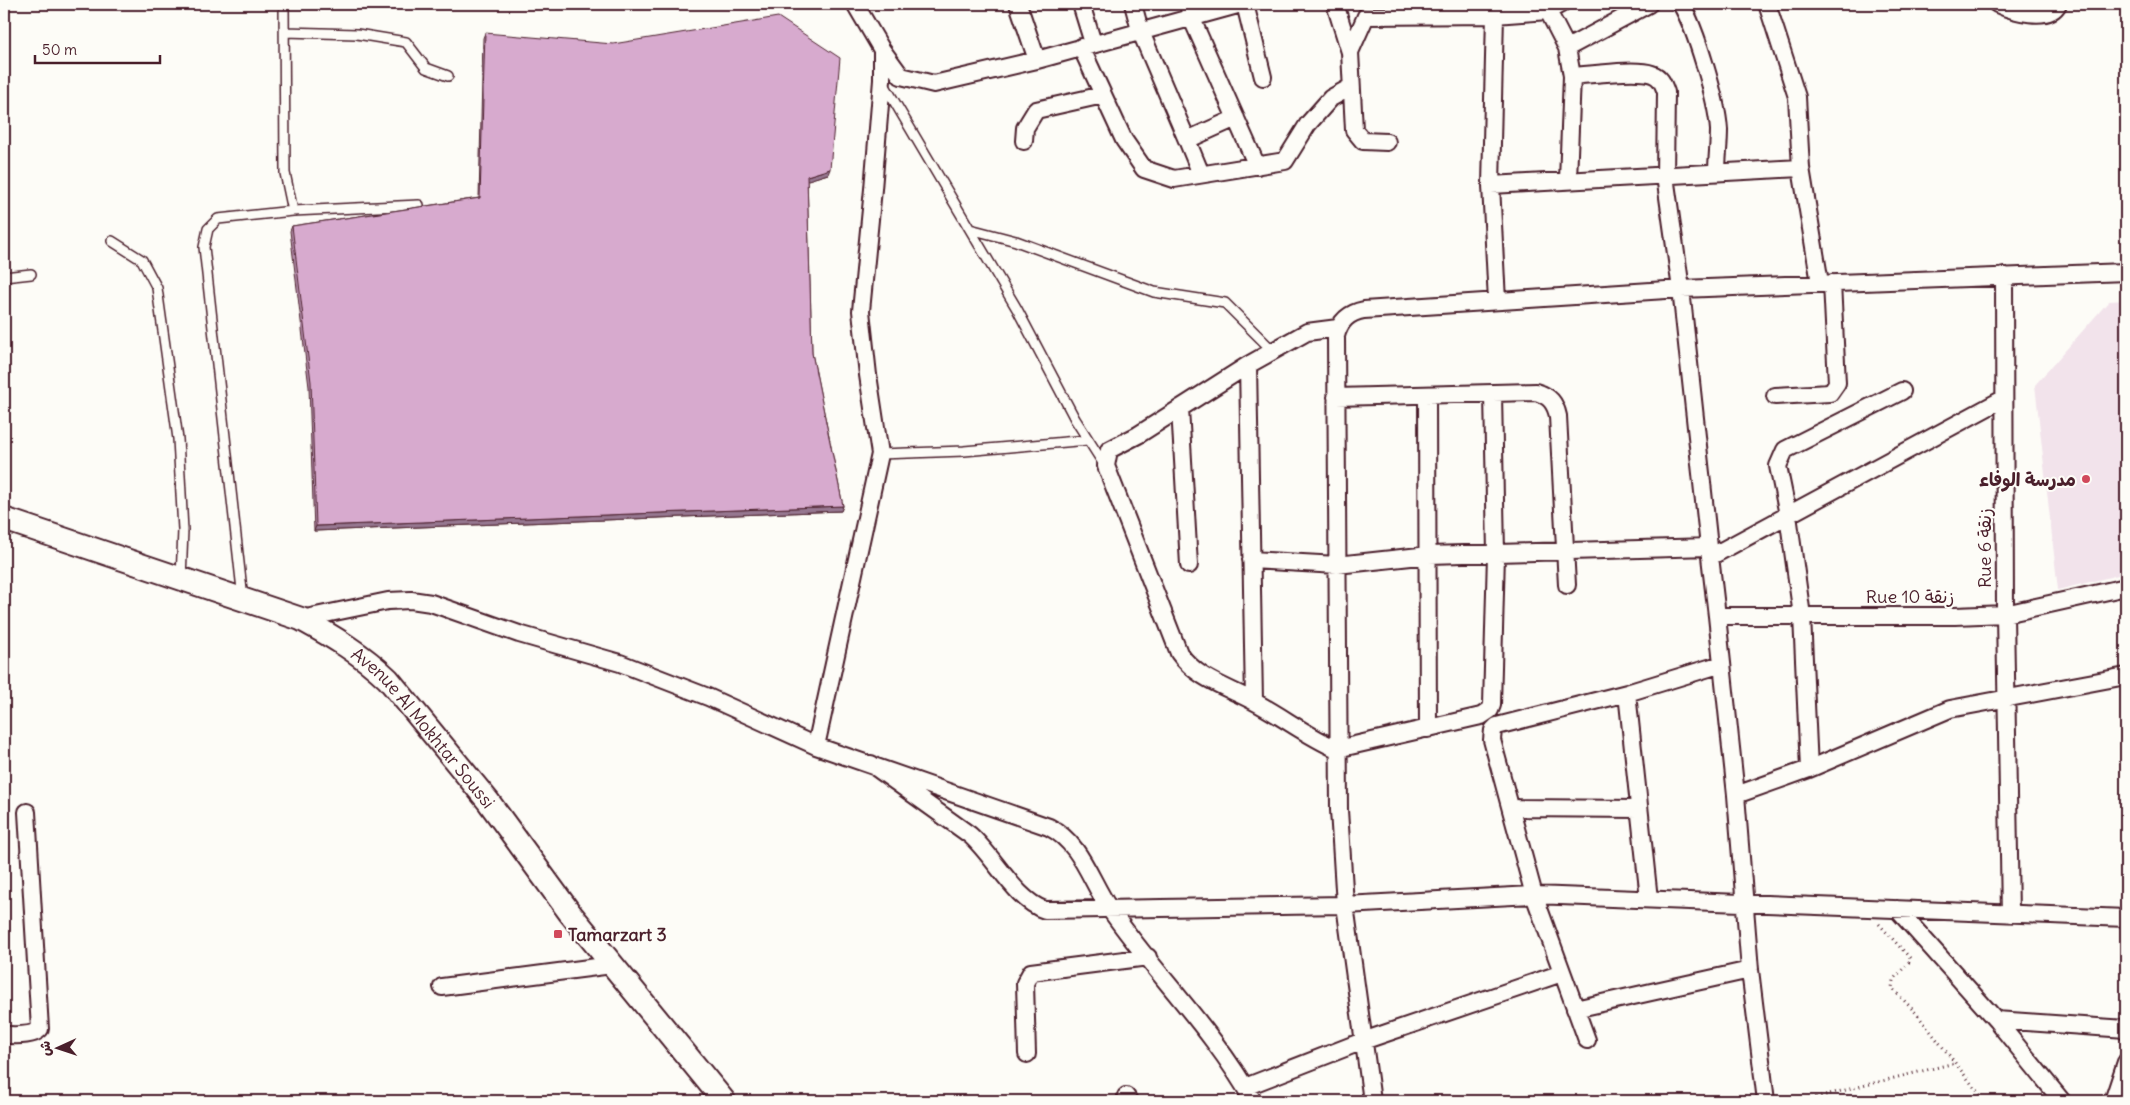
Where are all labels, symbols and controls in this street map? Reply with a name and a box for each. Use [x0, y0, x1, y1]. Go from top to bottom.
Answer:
scale bar [35, 32, 160, 64]
text: 50 m [42, 40, 77, 59]
place label: مدرسة الوفاء [1979, 468, 2076, 492]
marker: مدرسة الوفاء [2080, 473, 2092, 485]
street label: Rue 6 زنقة [1973, 508, 1996, 588]
street label: Rue 10 زنقة [1866, 585, 1954, 608]
street label: Avenue Al Mokhtar Soussi [347, 642, 501, 812]
place label: Tamarzart 3 [568, 923, 667, 946]
marker: Tamarzart 3 [552, 928, 564, 940]
north arrow [32, 1022, 82, 1072]
text: ش [36, 1041, 54, 1057]

